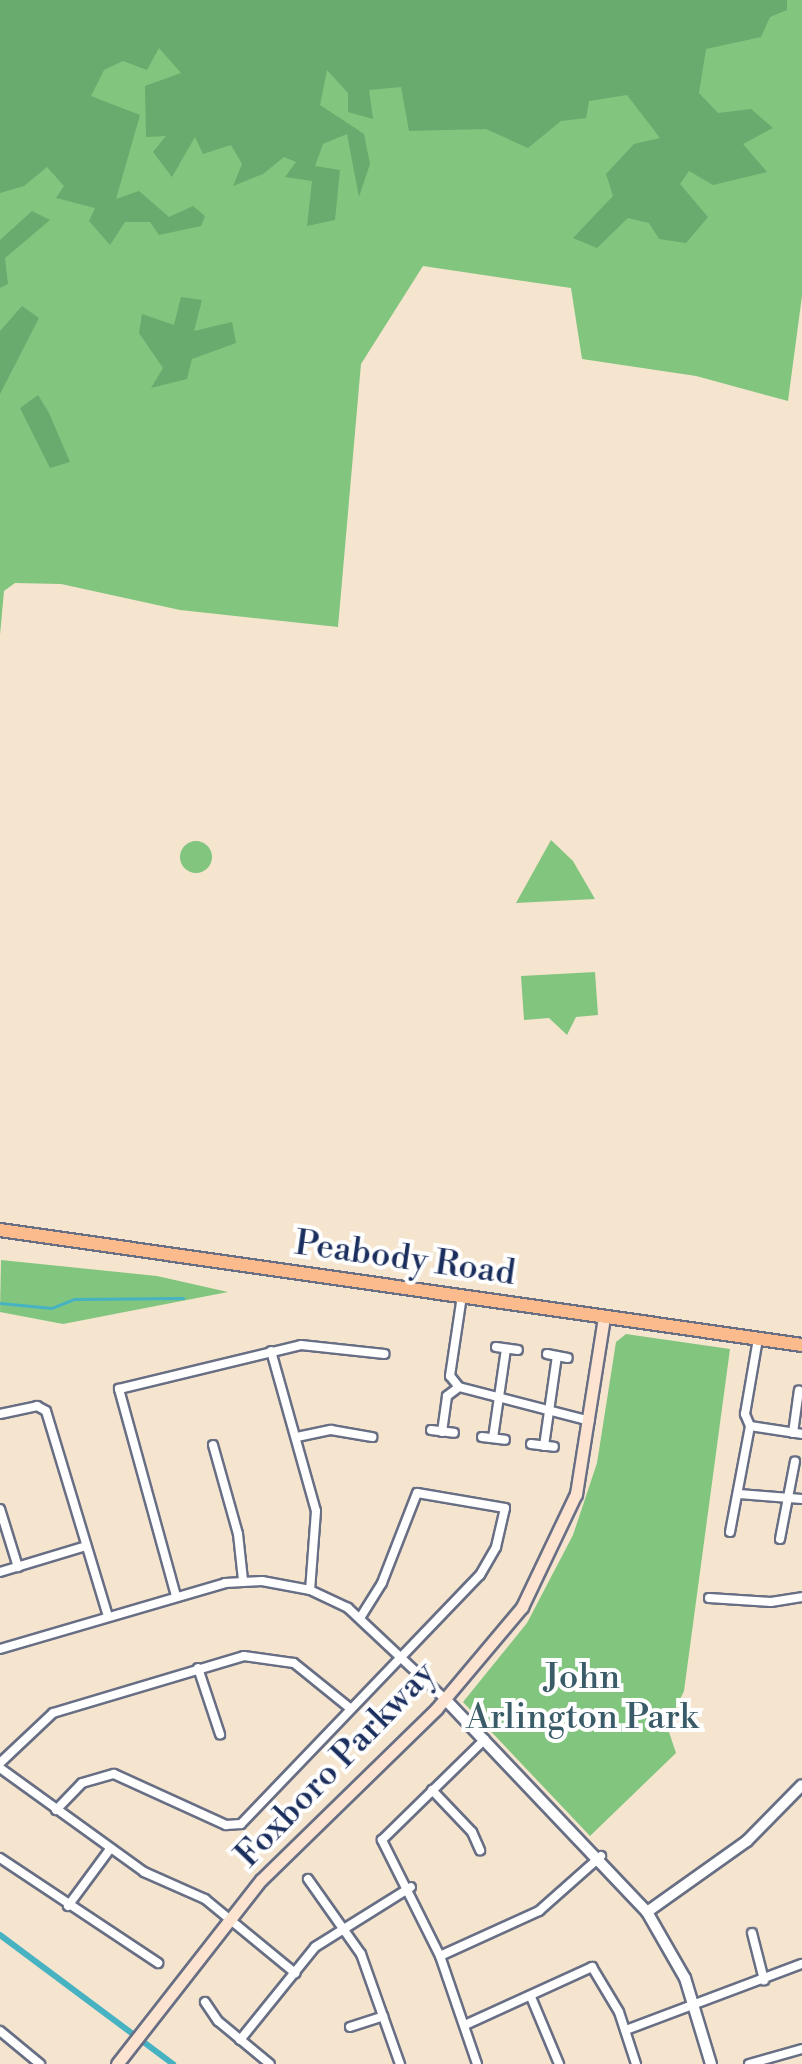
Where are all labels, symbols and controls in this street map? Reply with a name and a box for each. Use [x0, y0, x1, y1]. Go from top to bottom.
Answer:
street label: Peabody Road [292, 1223, 518, 1295]
street label: Foxboro Parkway [227, 1653, 445, 1877]
park label: John Arlington Park [466, 1657, 698, 1739]

